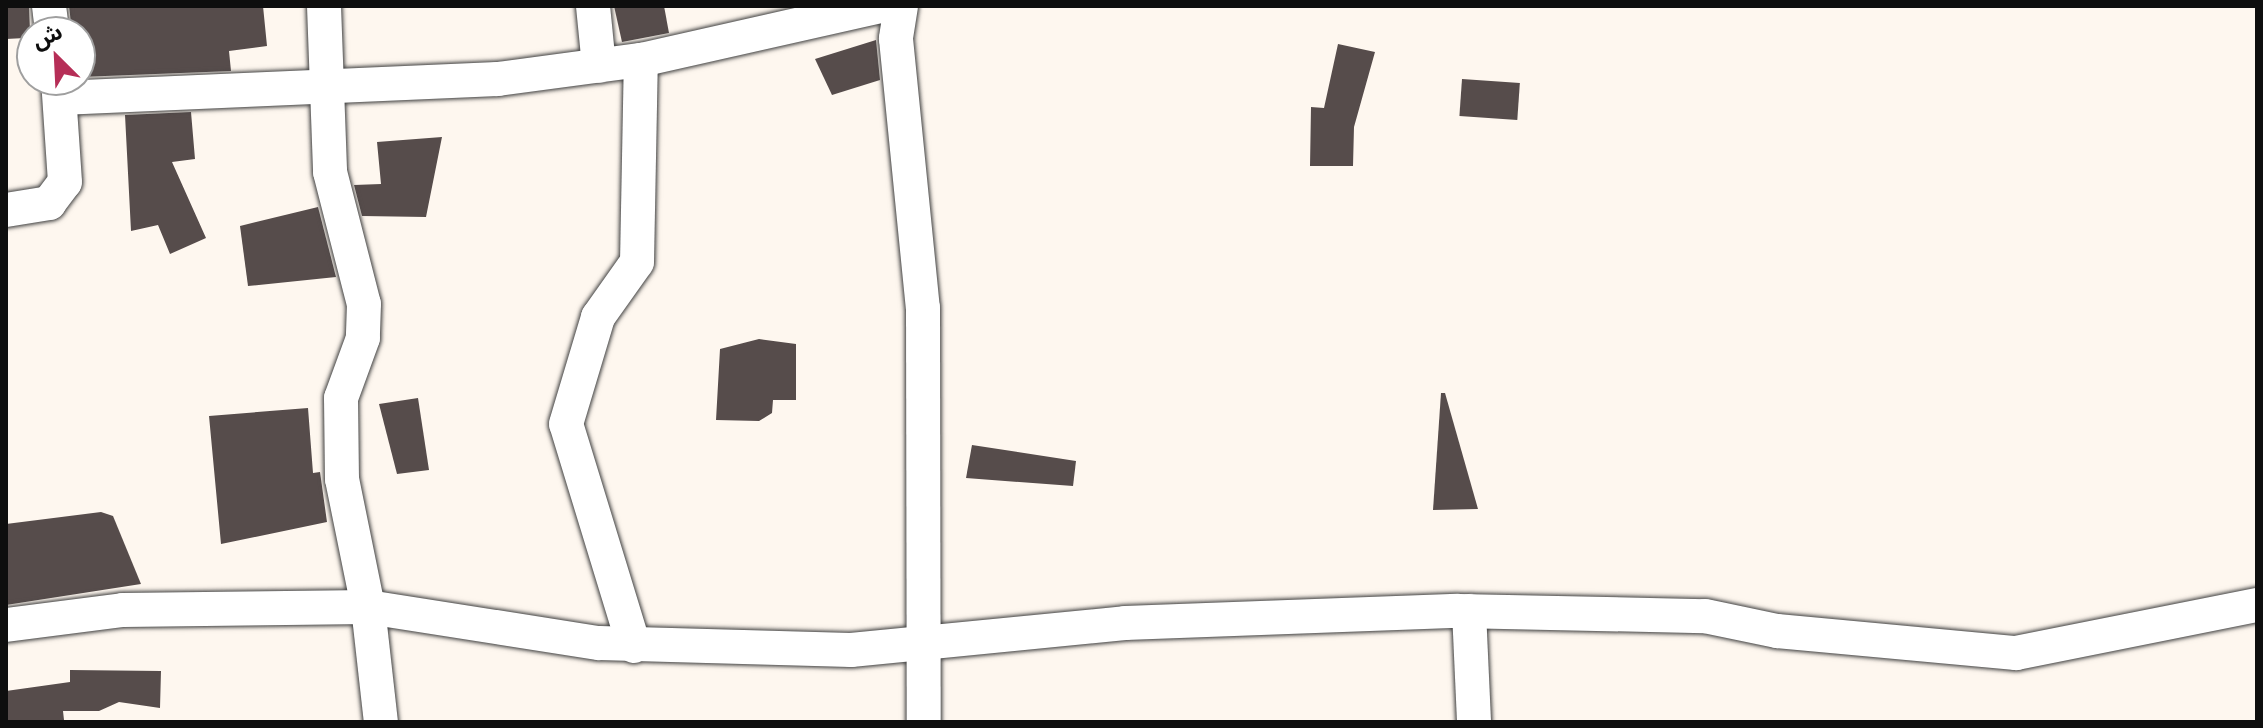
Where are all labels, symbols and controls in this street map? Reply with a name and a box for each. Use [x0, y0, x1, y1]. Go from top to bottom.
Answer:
north arrow [16, 16, 96, 96]
text: ش [27, 16, 67, 55]

